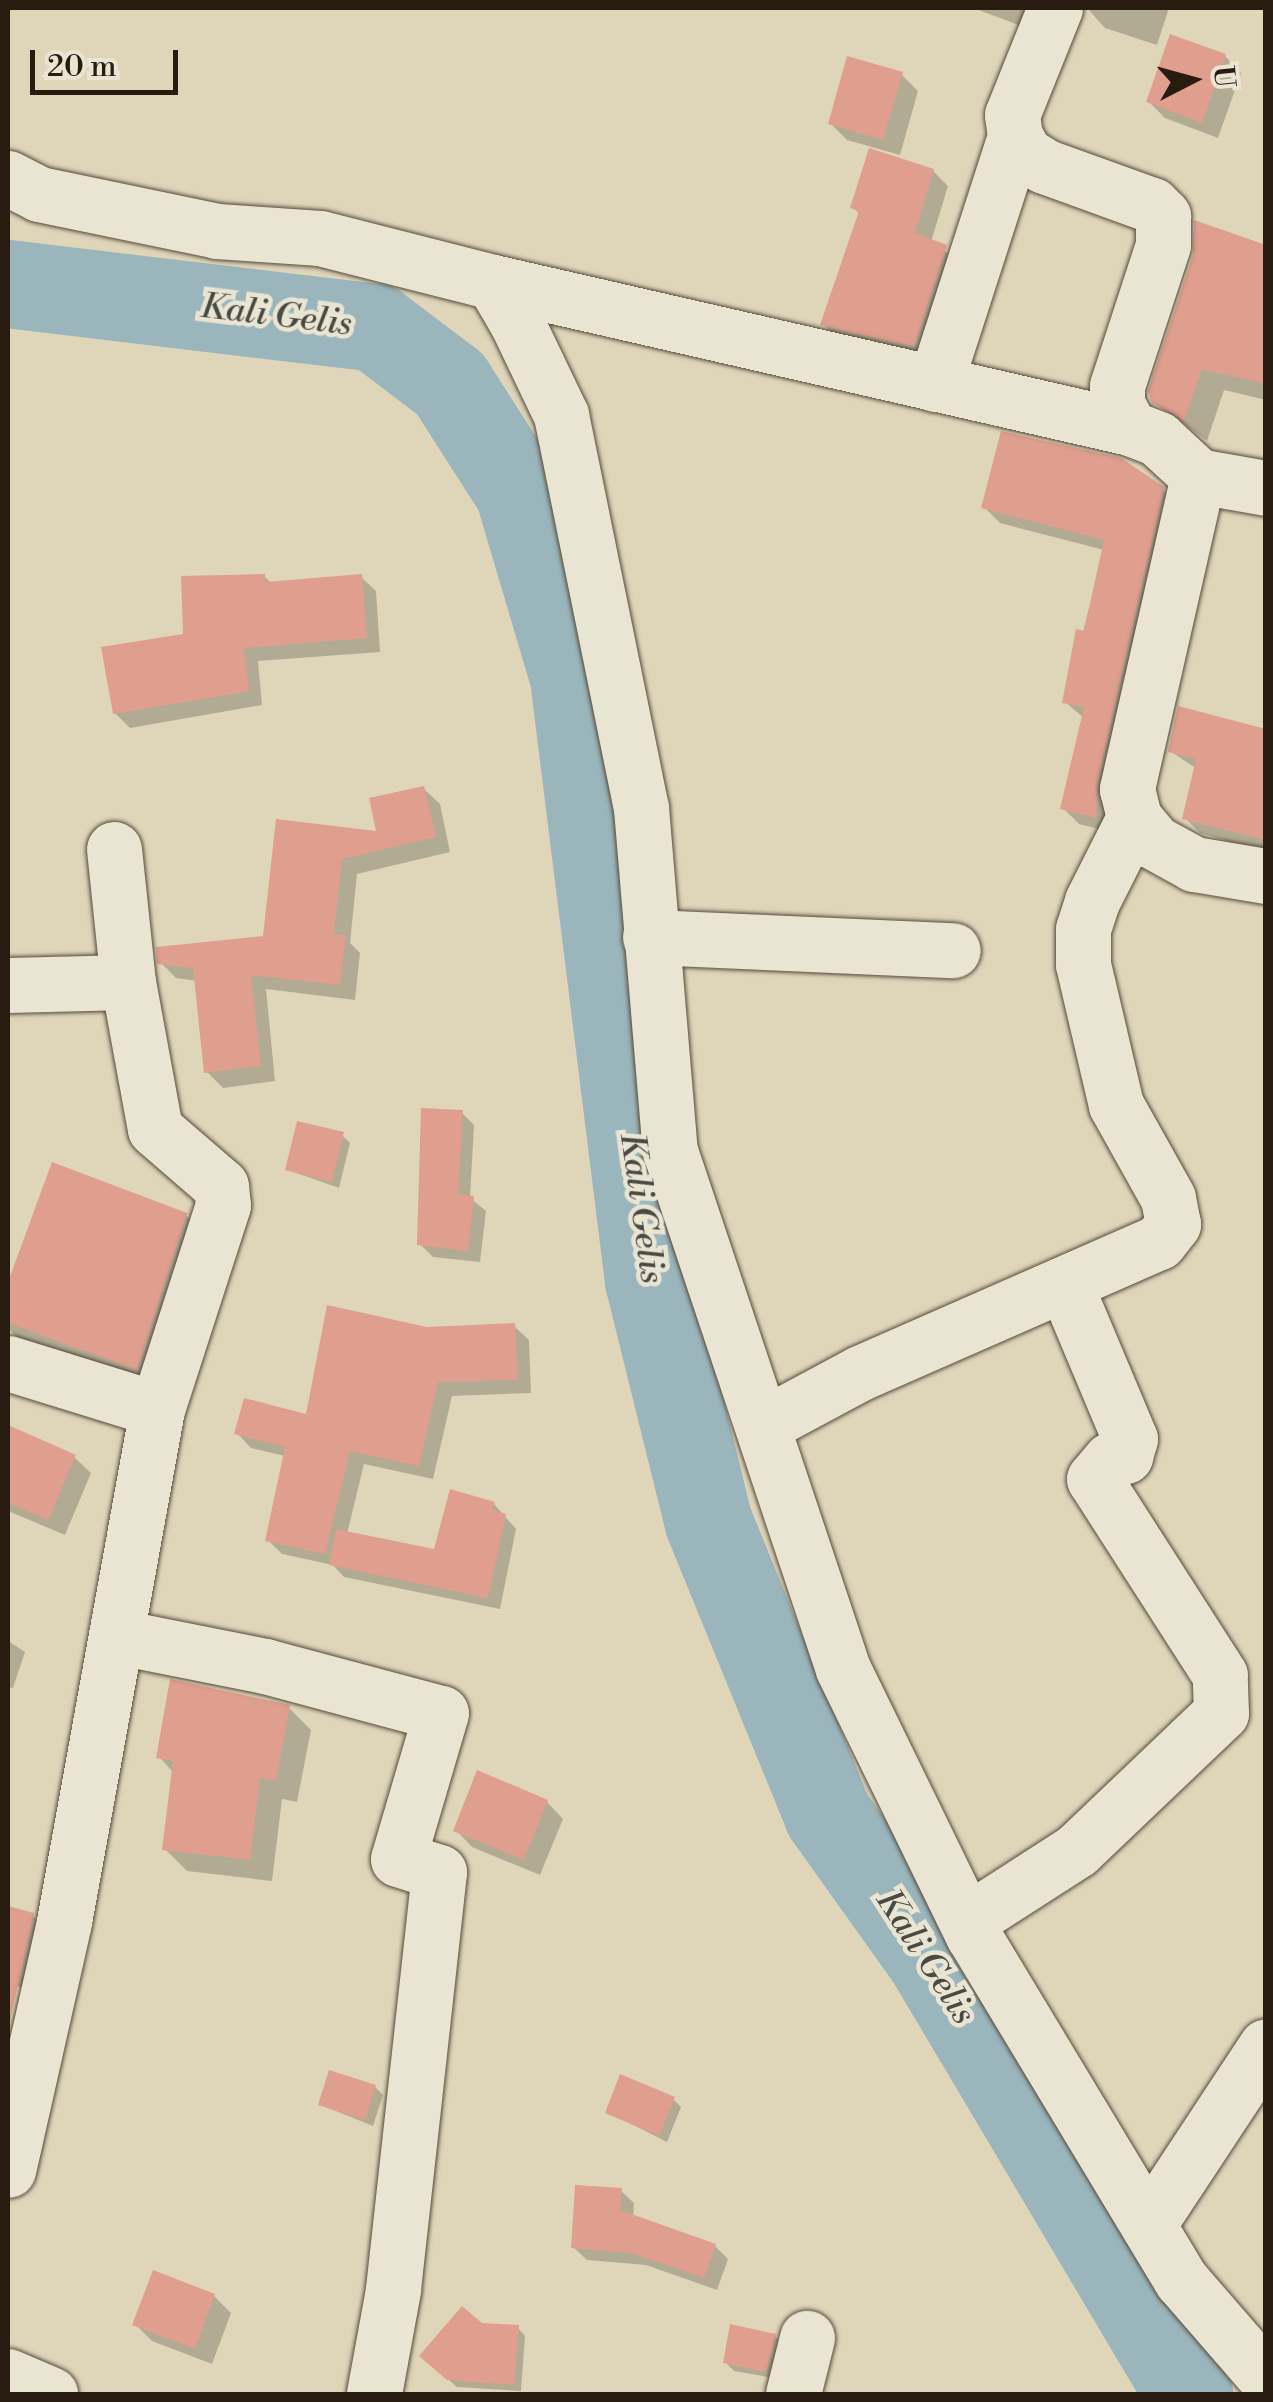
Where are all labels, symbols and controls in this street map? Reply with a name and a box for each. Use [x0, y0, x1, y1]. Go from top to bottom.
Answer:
scale bar [35, 30, 182, 92]
north arrow [1143, 30, 1243, 130]
text: 20 m [47, 48, 116, 86]
text: U [1205, 64, 1242, 89]
water label: Kali Gelis [198, 286, 354, 346]
water label: Kali Gelis [610, 1130, 672, 1286]
water label: Kali Gelis [866, 1882, 984, 2032]

